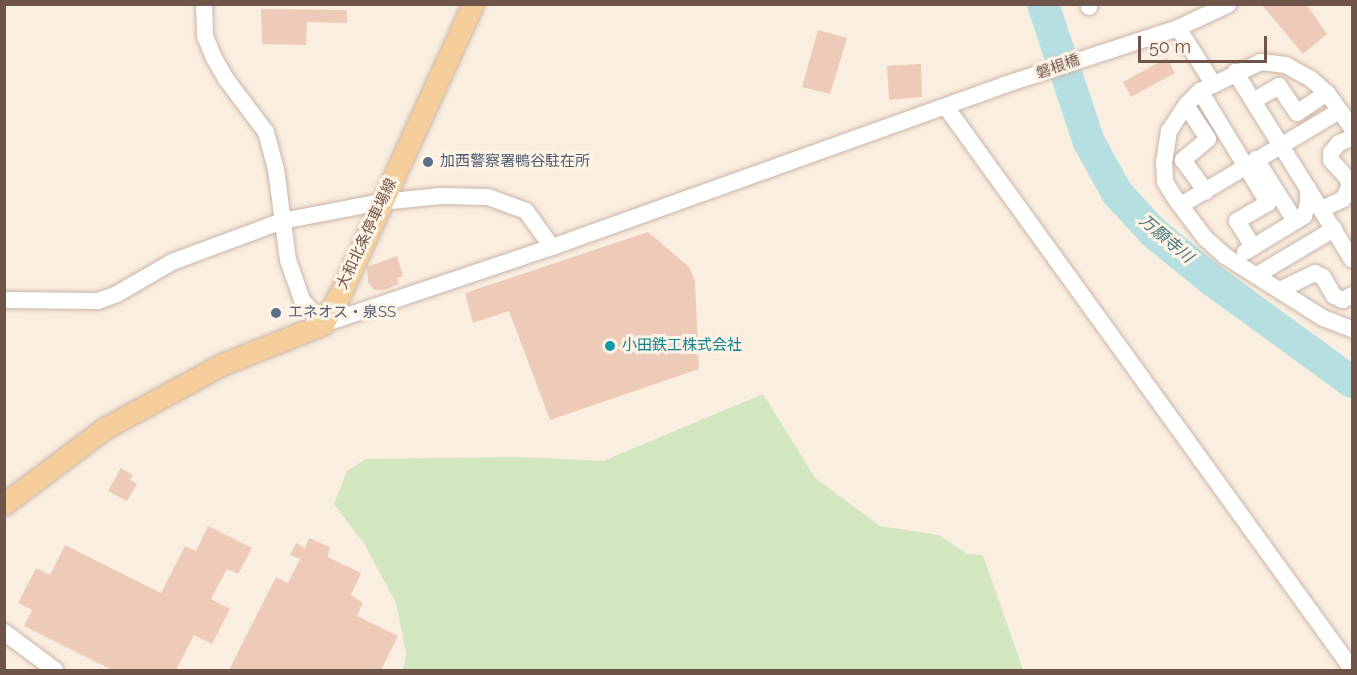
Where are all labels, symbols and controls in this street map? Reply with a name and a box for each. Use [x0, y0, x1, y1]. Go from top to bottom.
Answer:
scale bar [1141, 24, 1270, 62]
text: 50 m [1149, 36, 1191, 57]
street label: 磐根橋 [1034, 51, 1082, 83]
place label: 加西警察署鴨谷駐在所 [440, 153, 590, 171]
marker: 加西警察署鴨谷駐在所 [421, 155, 435, 169]
street label: 大和北条停車場線 [333, 176, 401, 292]
water label: 万願寺川 [1135, 211, 1197, 267]
place label: エネオス・泉SS [288, 304, 396, 322]
marker: エネオス・泉SS [269, 306, 283, 320]
place label: 小田鉄工株式会社 [622, 337, 742, 355]
marker: 小田鉄工株式会社 [603, 339, 617, 353]

